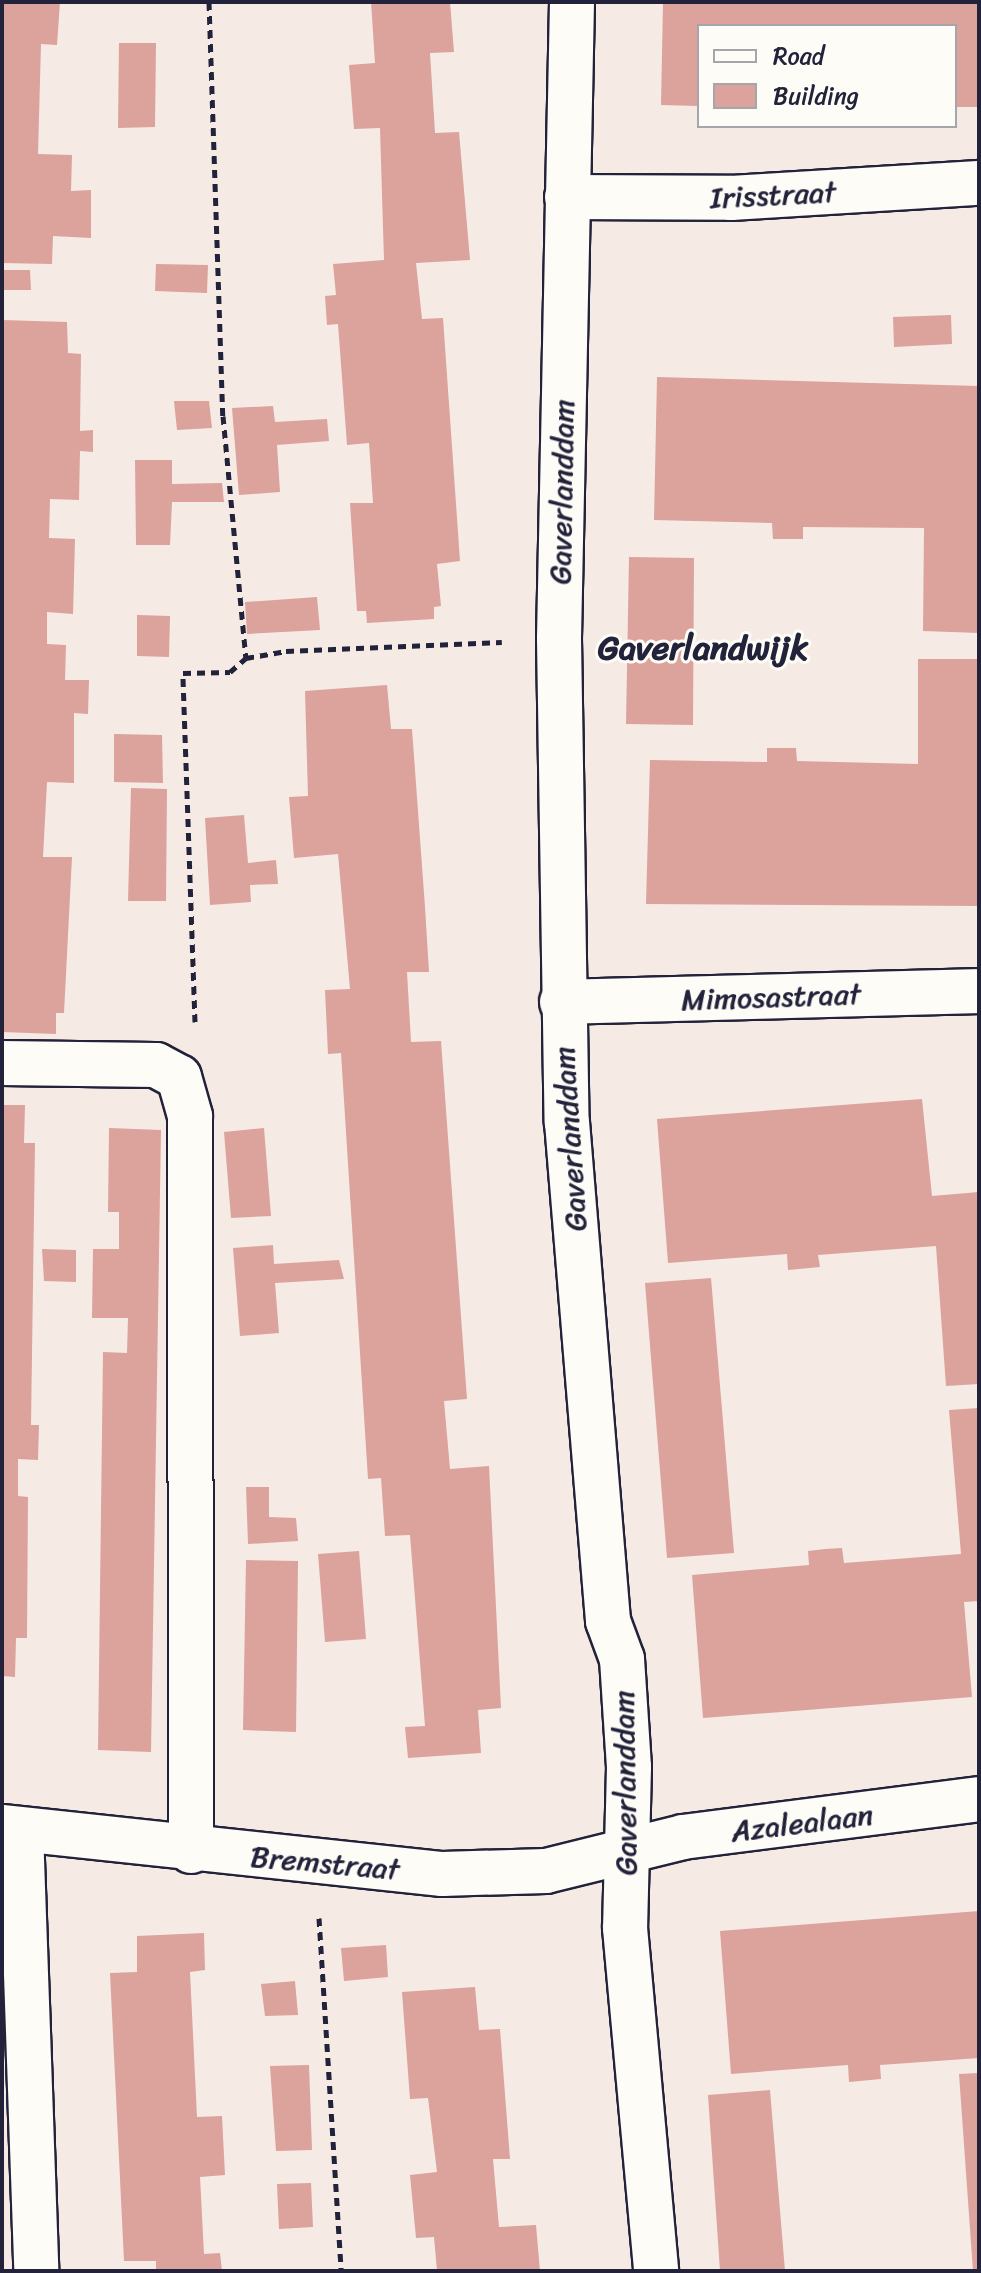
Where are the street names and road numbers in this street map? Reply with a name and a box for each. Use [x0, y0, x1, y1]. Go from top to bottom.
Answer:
street label: Irisstraat [709, 174, 837, 216]
street label: Gaverlanddam [542, 399, 582, 585]
street label: Mimosastraat [681, 976, 861, 1018]
street label: Gaverlanddam [546, 1046, 594, 1232]
street label: Gaverlanddam [605, 1690, 645, 1876]
street label: Azalealaan [729, 1796, 875, 1850]
street label: Bremstraat [249, 1839, 401, 1887]

